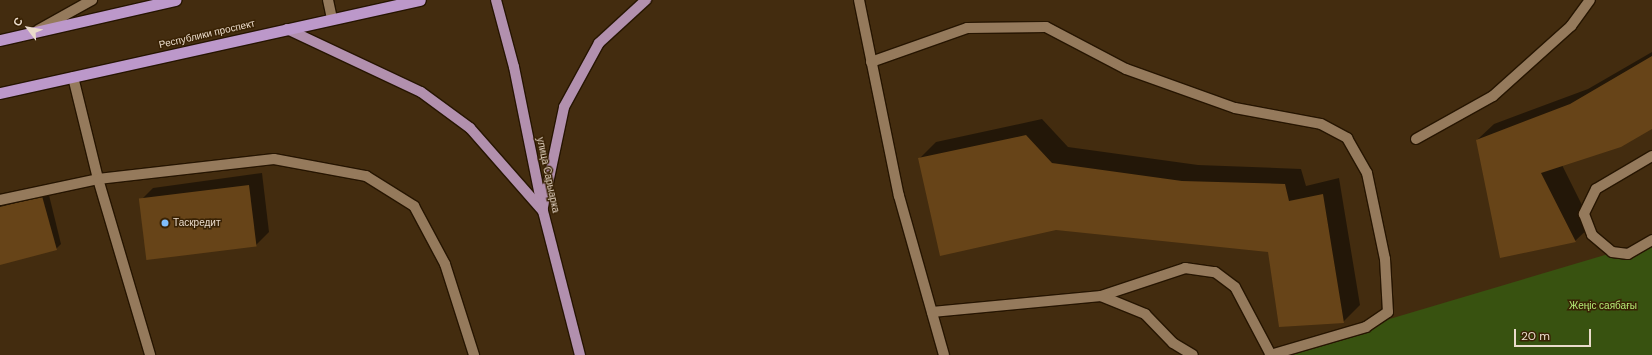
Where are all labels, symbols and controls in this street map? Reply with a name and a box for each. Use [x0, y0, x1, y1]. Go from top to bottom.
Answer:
north arrow [8, 8, 48, 48]
text: С [10, 15, 26, 29]
street label: Республики проспект [158, 17, 256, 51]
street label: улица Сарыарка [534, 136, 562, 214]
place label: Таскредит [173, 217, 220, 229]
marker: Таскредит [160, 218, 170, 228]
park label: Жеңіс саябағы [1569, 300, 1637, 312]
scale bar [1516, 321, 1593, 347]
text: 20 m [1521, 328, 1550, 344]

